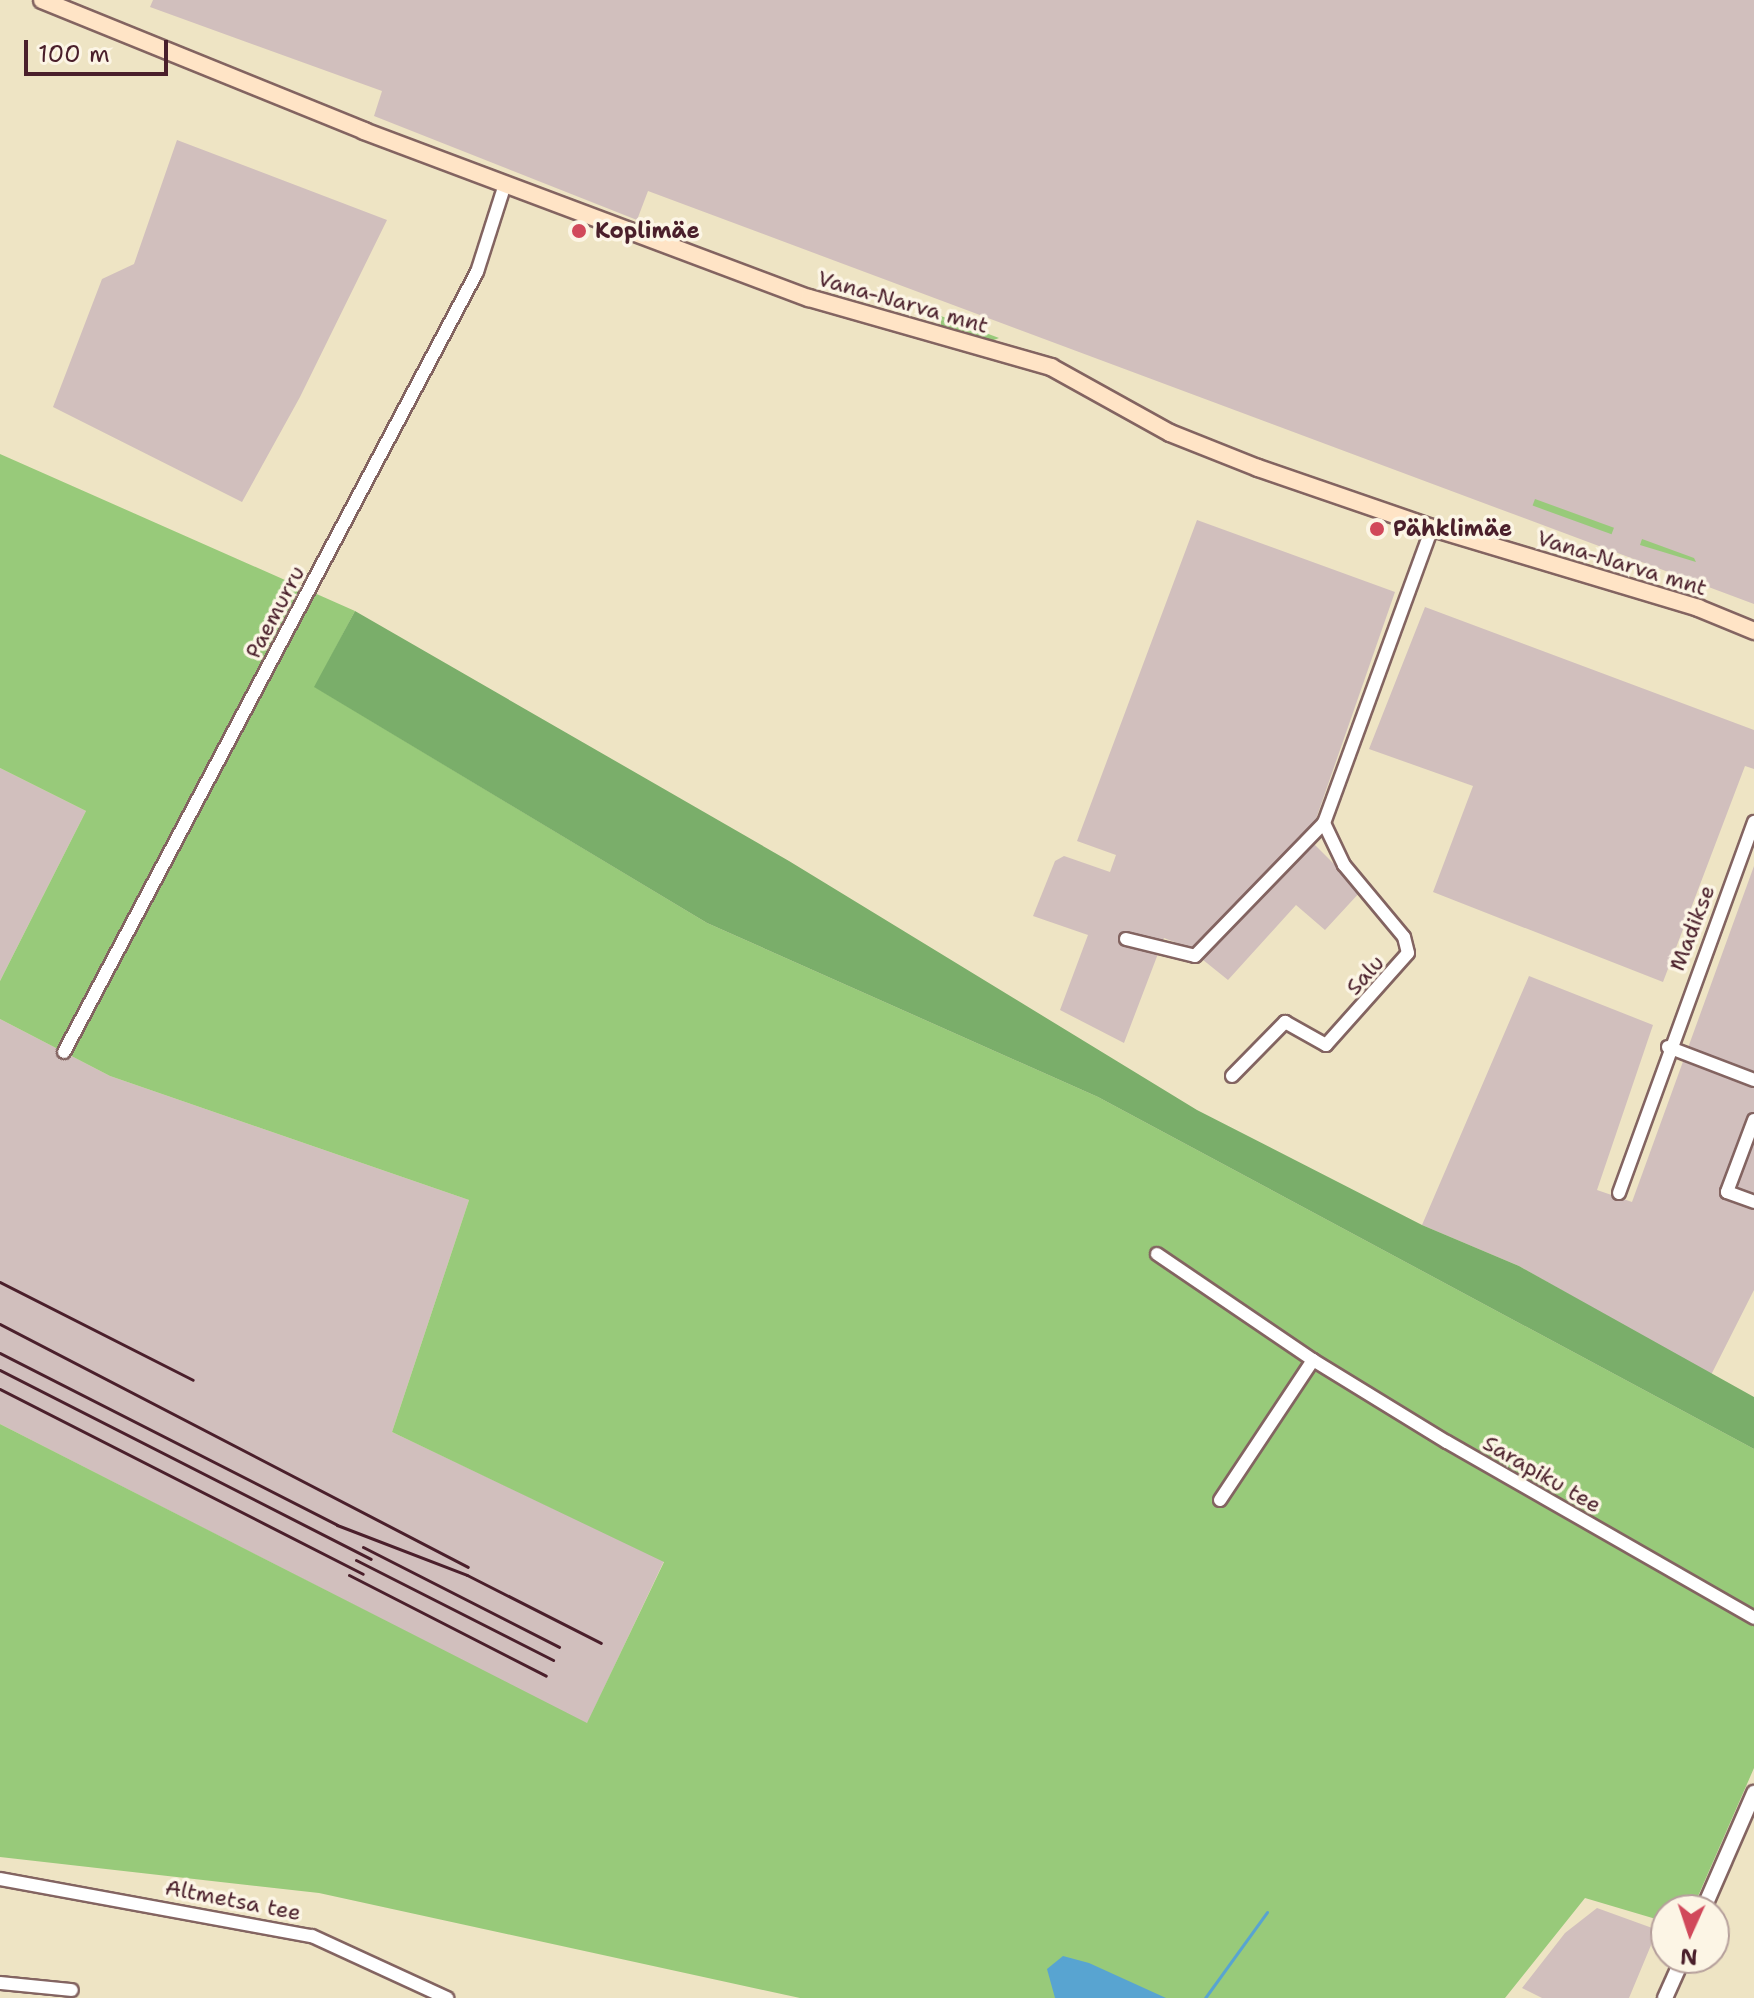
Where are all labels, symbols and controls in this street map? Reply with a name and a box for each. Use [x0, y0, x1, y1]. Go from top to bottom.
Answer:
scale bar [28, 24, 172, 74]
text: 100 m [38, 38, 110, 70]
place label: Koplimäe [595, 218, 700, 244]
marker: Koplimäe [570, 222, 588, 240]
street label: Vana-Narva mnt [815, 265, 991, 339]
place label: Pähklimäe [1393, 516, 1512, 542]
marker: Pähklimäe [1368, 520, 1386, 538]
street label: Vana-Narva mnt [1534, 525, 1710, 601]
street label: Paemurru [240, 561, 310, 663]
street label: Madikse [1664, 881, 1720, 975]
street label: Salu [1340, 950, 1390, 1000]
street label: Sarapiku tee [1478, 1430, 1606, 1518]
street label: Altmetsa tee [163, 1874, 303, 1926]
north arrow [1650, 1894, 1730, 1974]
text: N [1679, 1942, 1698, 1971]

